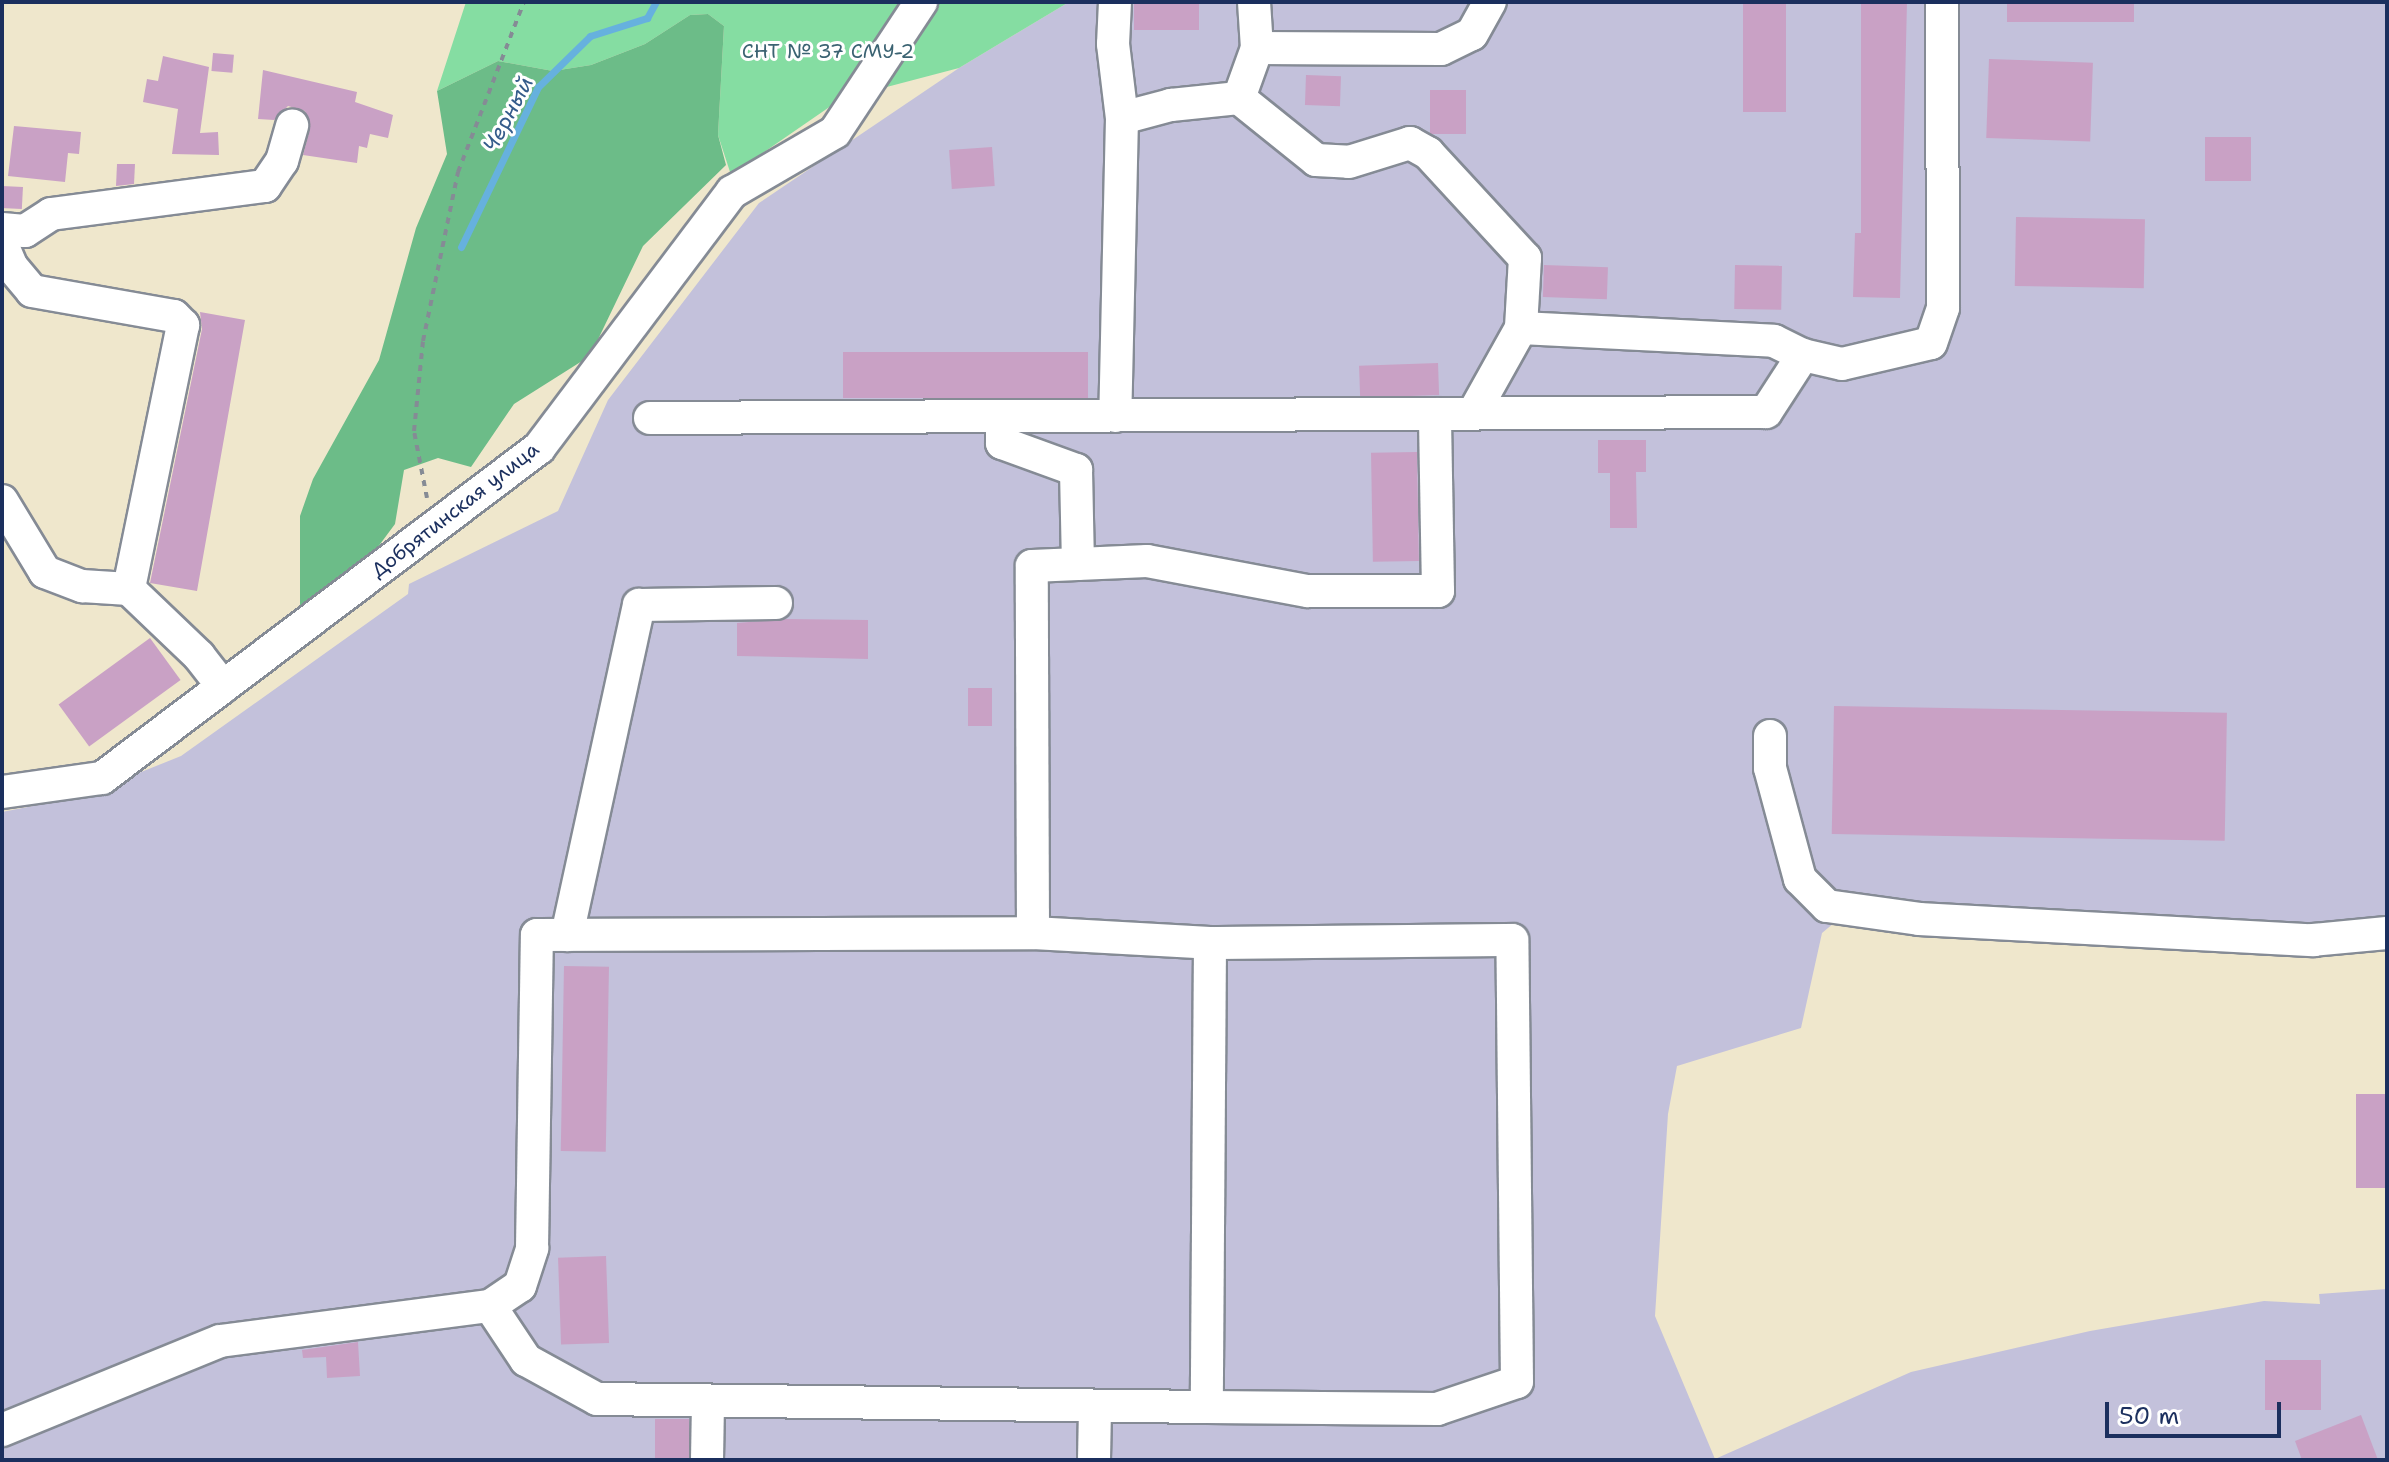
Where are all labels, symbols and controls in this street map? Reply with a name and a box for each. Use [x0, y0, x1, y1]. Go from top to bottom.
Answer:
park label: СНТ № 37 СМУ-2 [742, 39, 914, 63]
water label: Черный [477, 72, 539, 156]
street label: Добрятинская улица [366, 437, 544, 583]
scale bar [2109, 1386, 2285, 1436]
text: 50 m [2119, 1400, 2179, 1432]

